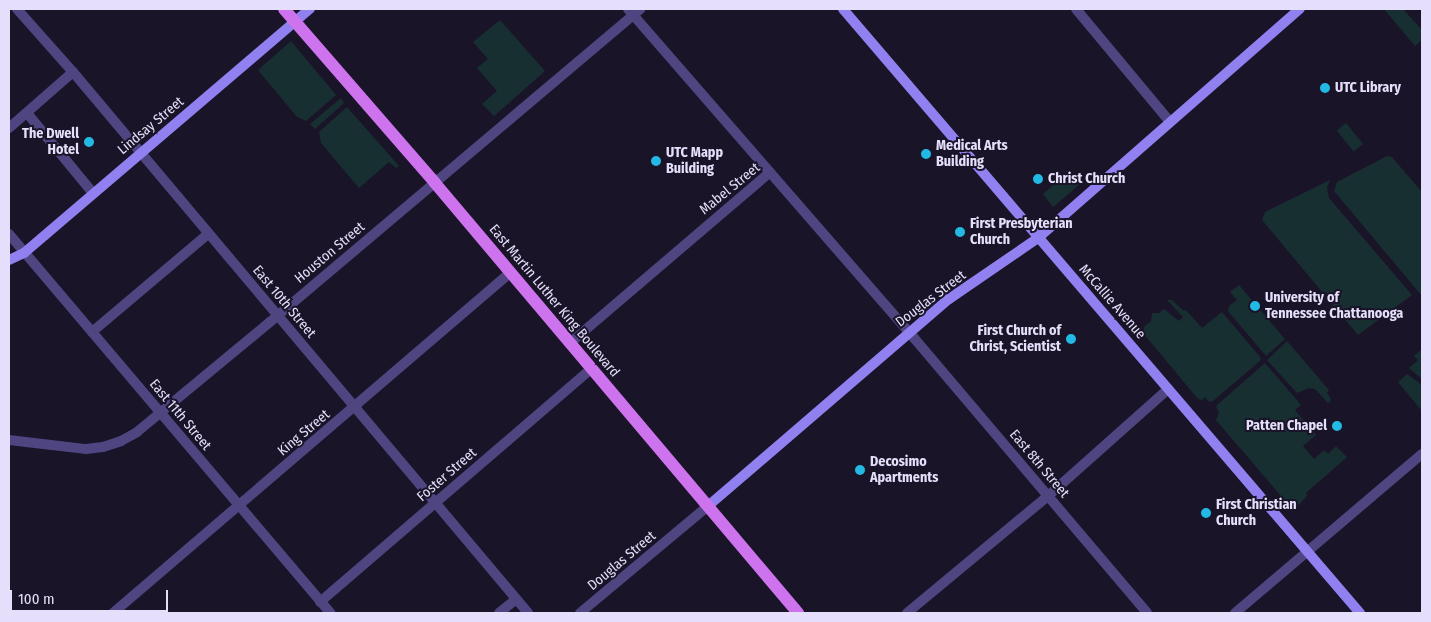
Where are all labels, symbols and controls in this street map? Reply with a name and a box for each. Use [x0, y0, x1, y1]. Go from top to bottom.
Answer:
place label: UTC Library [1335, 80, 1401, 96]
marker: UTC Library [1319, 82, 1331, 94]
street label: Lindsay Street [115, 93, 187, 159]
place label: The Dwell Hotel [22, 126, 79, 158]
marker: The Dwell Hotel [83, 136, 95, 148]
place label: Medical Arts Building [936, 138, 1008, 170]
place label: UTC Mapp Building [666, 145, 723, 178]
marker: Medical Arts Building [920, 148, 932, 160]
marker: UTC Mapp Building [650, 155, 662, 167]
street label: Mabel Street [697, 160, 763, 218]
place label: Christ Church [1048, 171, 1125, 187]
marker: Christ Church [1032, 173, 1044, 185]
place label: First Presbyterian Church [970, 216, 1073, 248]
street label: Houston Street [292, 219, 368, 287]
street label: East Martin Luther King Boulevard [485, 221, 623, 381]
marker: First Presbyterian Church [954, 226, 966, 238]
street label: McCallie Avenue [1075, 261, 1149, 343]
street label: East 10th Street [249, 262, 319, 342]
street label: Douglas Street [893, 267, 969, 331]
place label: University of Tennessee Chattanooga [1265, 290, 1403, 322]
marker: University of Tennessee Chattanooga [1249, 300, 1261, 312]
place label: First Church of Christ, Scientist [969, 323, 1061, 356]
marker: First Church of Christ, Scientist [1065, 333, 1077, 345]
street label: East 11th Street [145, 376, 215, 454]
street label: King Street [275, 406, 333, 460]
place label: Patten Chapel [1246, 418, 1327, 434]
marker: Patten Chapel [1331, 420, 1343, 432]
street label: East 8th Street [1006, 427, 1072, 501]
street label: Foster Street [414, 445, 480, 505]
place label: Decosimo Apartments [870, 454, 938, 487]
marker: Decosimo Apartments [854, 464, 866, 476]
place label: First Christian Church [1216, 497, 1297, 530]
marker: First Christian Church [1200, 507, 1212, 519]
street label: Douglas Street [585, 528, 659, 594]
scale bar [12, 580, 170, 612]
text: 100 m [18, 590, 55, 608]

